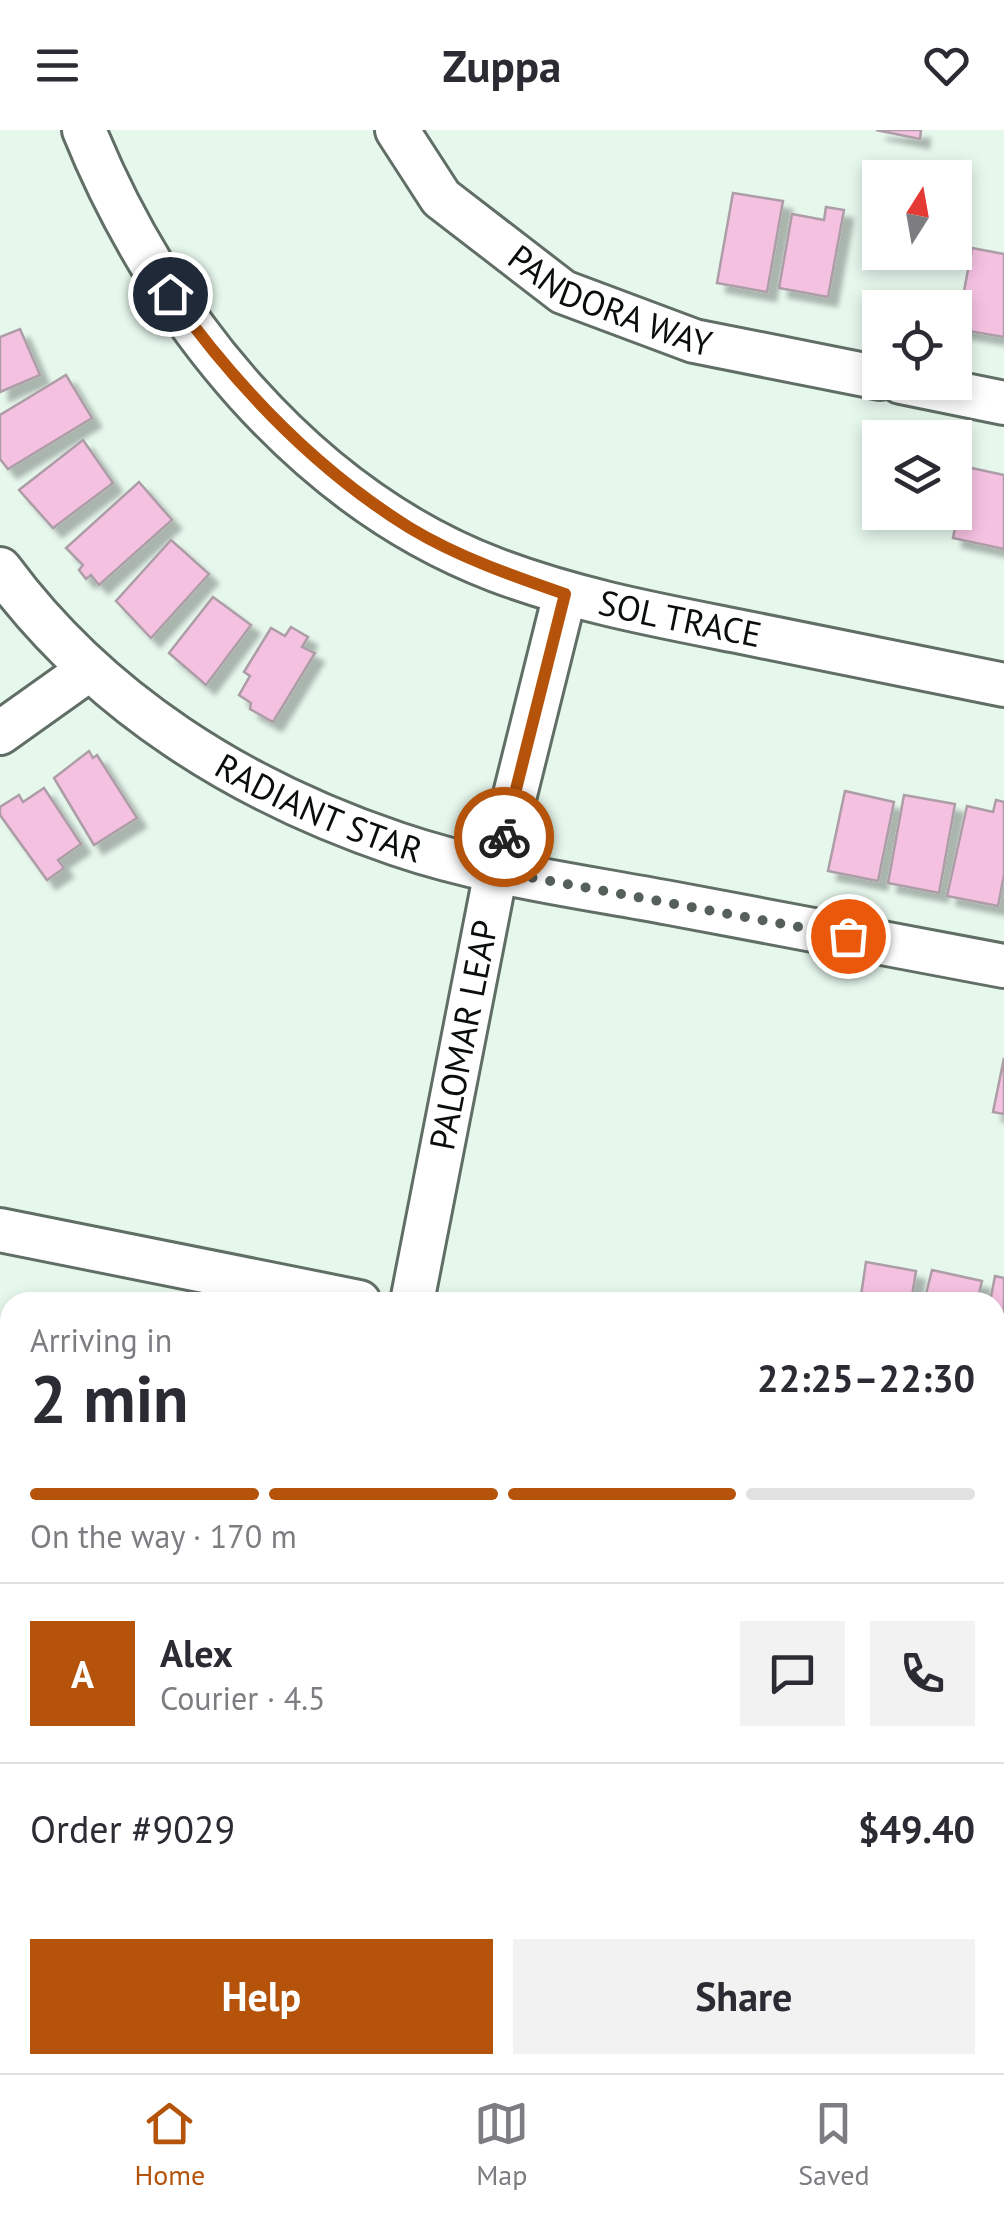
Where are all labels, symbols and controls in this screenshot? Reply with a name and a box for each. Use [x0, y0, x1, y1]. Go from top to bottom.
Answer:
text: Zuppa [443, 36, 561, 94]
icon: menu [30, 38, 85, 93]
icon: heart [919, 38, 974, 93]
north arrow [862, 160, 972, 270]
map controls [862, 160, 972, 530]
street label: PANDORA WAY [499, 234, 717, 366]
pin [128, 252, 213, 337]
icon: home [143, 267, 198, 322]
button: locate [862, 290, 972, 400]
button: layers [862, 420, 972, 530]
street label: SOL TRACE [594, 578, 766, 657]
street label: RADIANT STAR [207, 742, 428, 873]
courier [454, 787, 554, 887]
icon: bike [477, 810, 532, 865]
pin [806, 894, 891, 979]
icon: bag [821, 909, 876, 964]
street label: PALOMAR LEAP [418, 916, 508, 1154]
text: Arriving in [30, 1319, 172, 1361]
text: 22:25–22:30 [757, 1353, 975, 1402]
text: 2 min [30, 1356, 189, 1440]
text: On the way · 170 m [30, 1515, 297, 1557]
button: chat [740, 1621, 845, 1726]
button: phone [870, 1621, 975, 1726]
text: Alex [160, 1628, 233, 1677]
text: A [71, 1649, 94, 1698]
text: Courier · 4.5 [160, 1677, 326, 1719]
text: Order #9029 [30, 1804, 235, 1853]
text: $49.40 [858, 1804, 975, 1853]
button: Help [30, 1939, 493, 2054]
button: Share [513, 1939, 975, 2054]
tab: Home [134, 2096, 205, 2193]
tab: Map [474, 2096, 529, 2193]
tab: Saved [798, 2096, 869, 2193]

